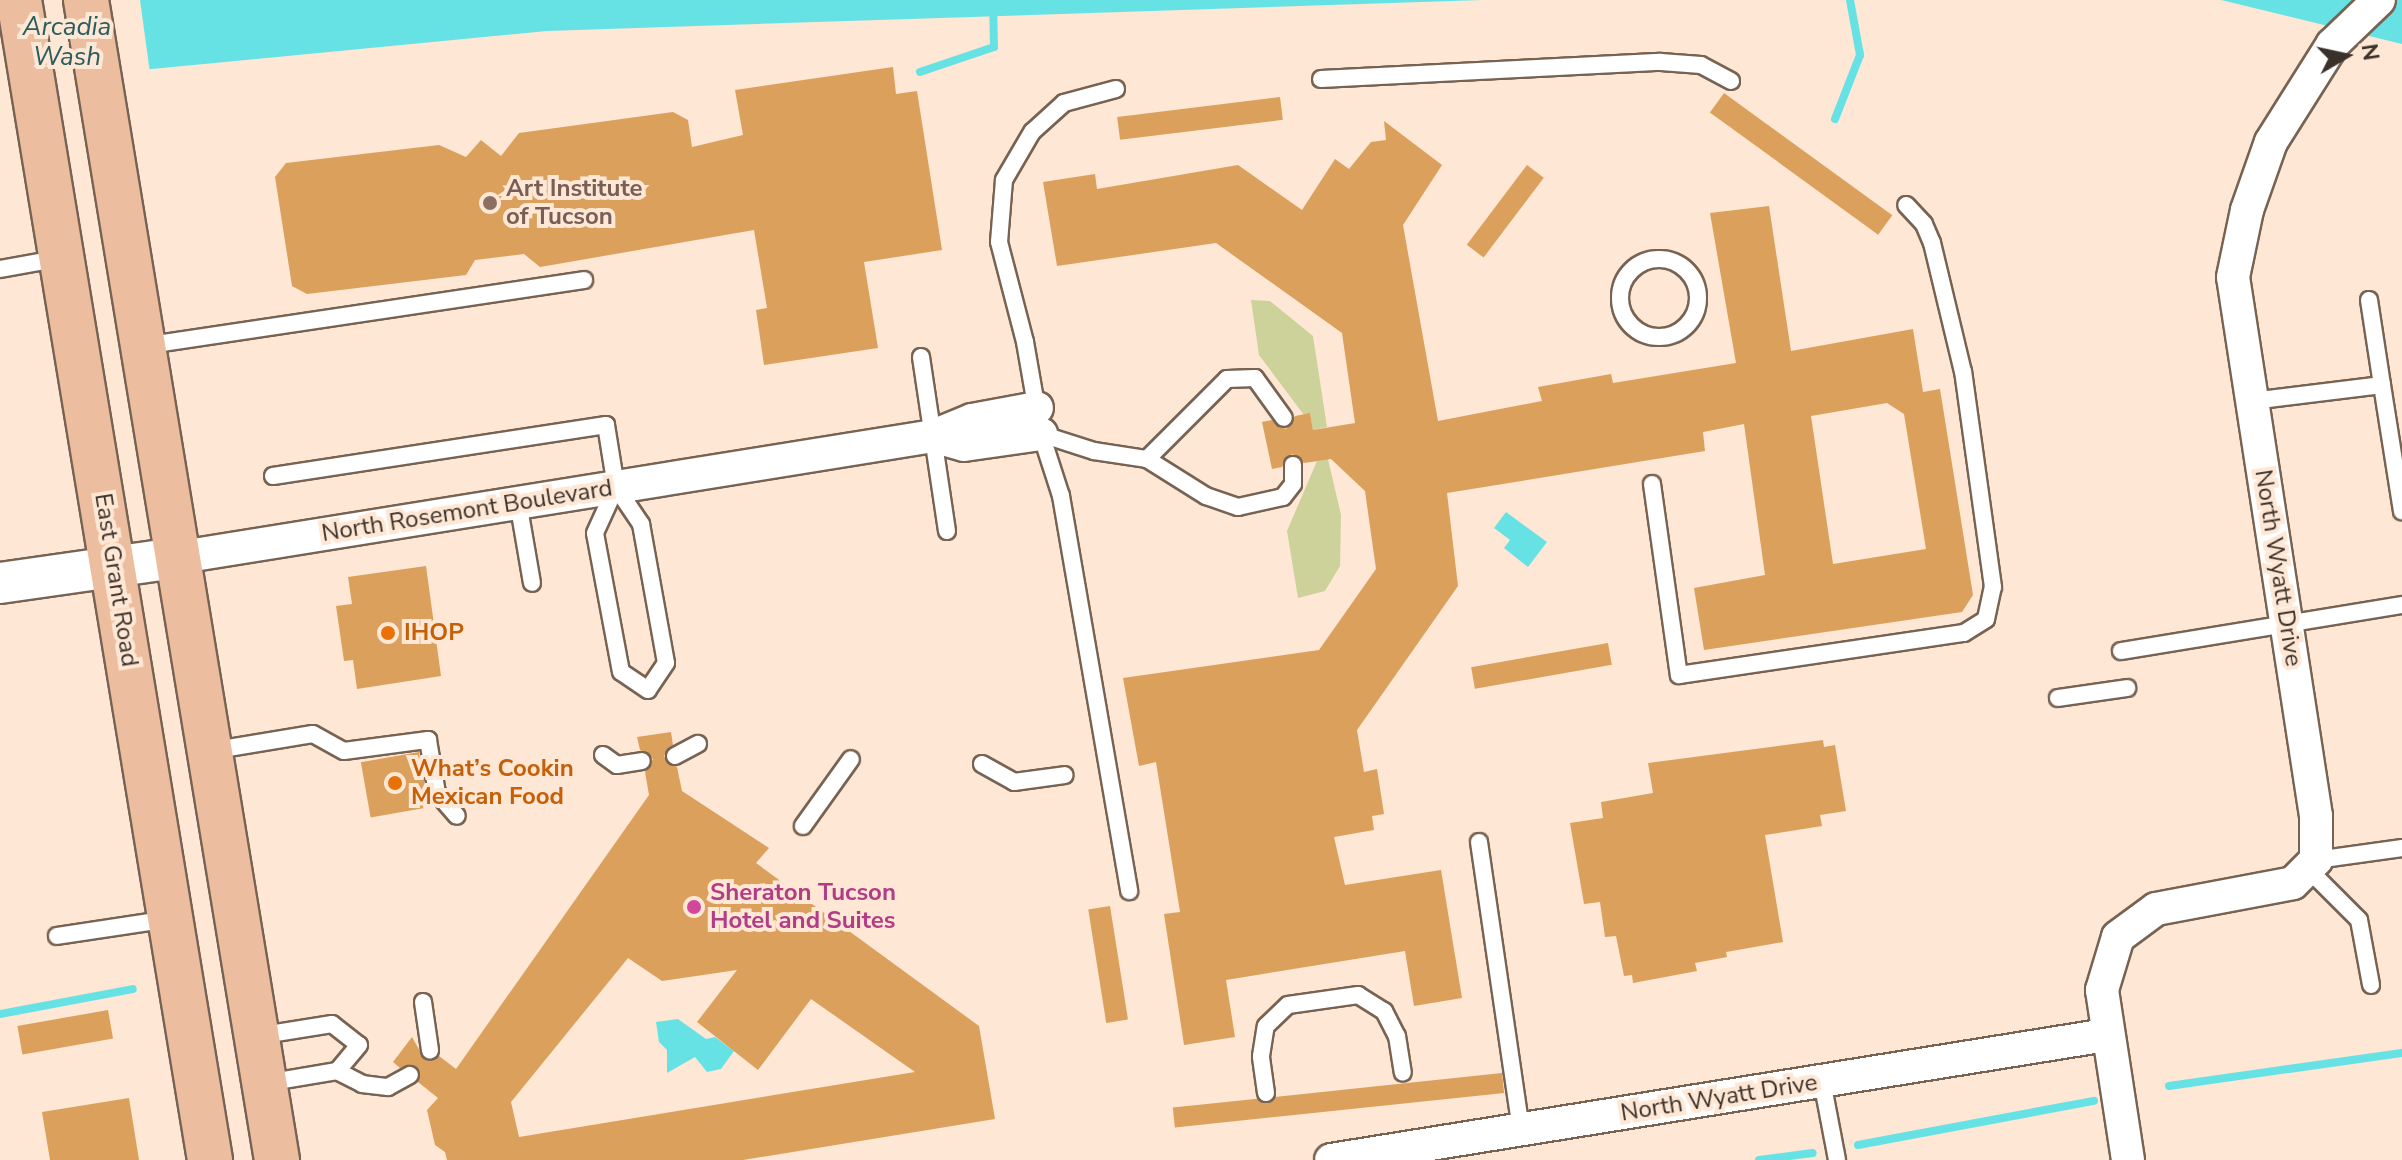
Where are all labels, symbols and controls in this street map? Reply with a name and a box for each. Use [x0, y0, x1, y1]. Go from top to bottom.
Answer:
water label: Arcadia Wash [23, 11, 111, 72]
north arrow [2306, 16, 2386, 96]
text: N [2354, 42, 2386, 63]
place label: Art Institute of Tucson [506, 175, 643, 231]
marker: Art Institute of Tucson [481, 194, 499, 212]
street label: North Wyatt Drive [2248, 468, 2308, 668]
street label: North Rosemont Boulevard [320, 474, 614, 548]
street label: East Grant Road [88, 491, 144, 669]
place label: IHOP [404, 619, 464, 647]
marker: IHOP [379, 624, 397, 642]
place label: What’s Cookin Mexican Food [411, 755, 574, 811]
marker: What’s Cookin Mexican Food [386, 774, 404, 792]
place label: Sheraton Tucson Hotel and Suites [710, 879, 896, 935]
marker: Sheraton Tucson Hotel and Suites [685, 898, 703, 916]
street label: North Wyatt Drive [1619, 1068, 1819, 1128]

